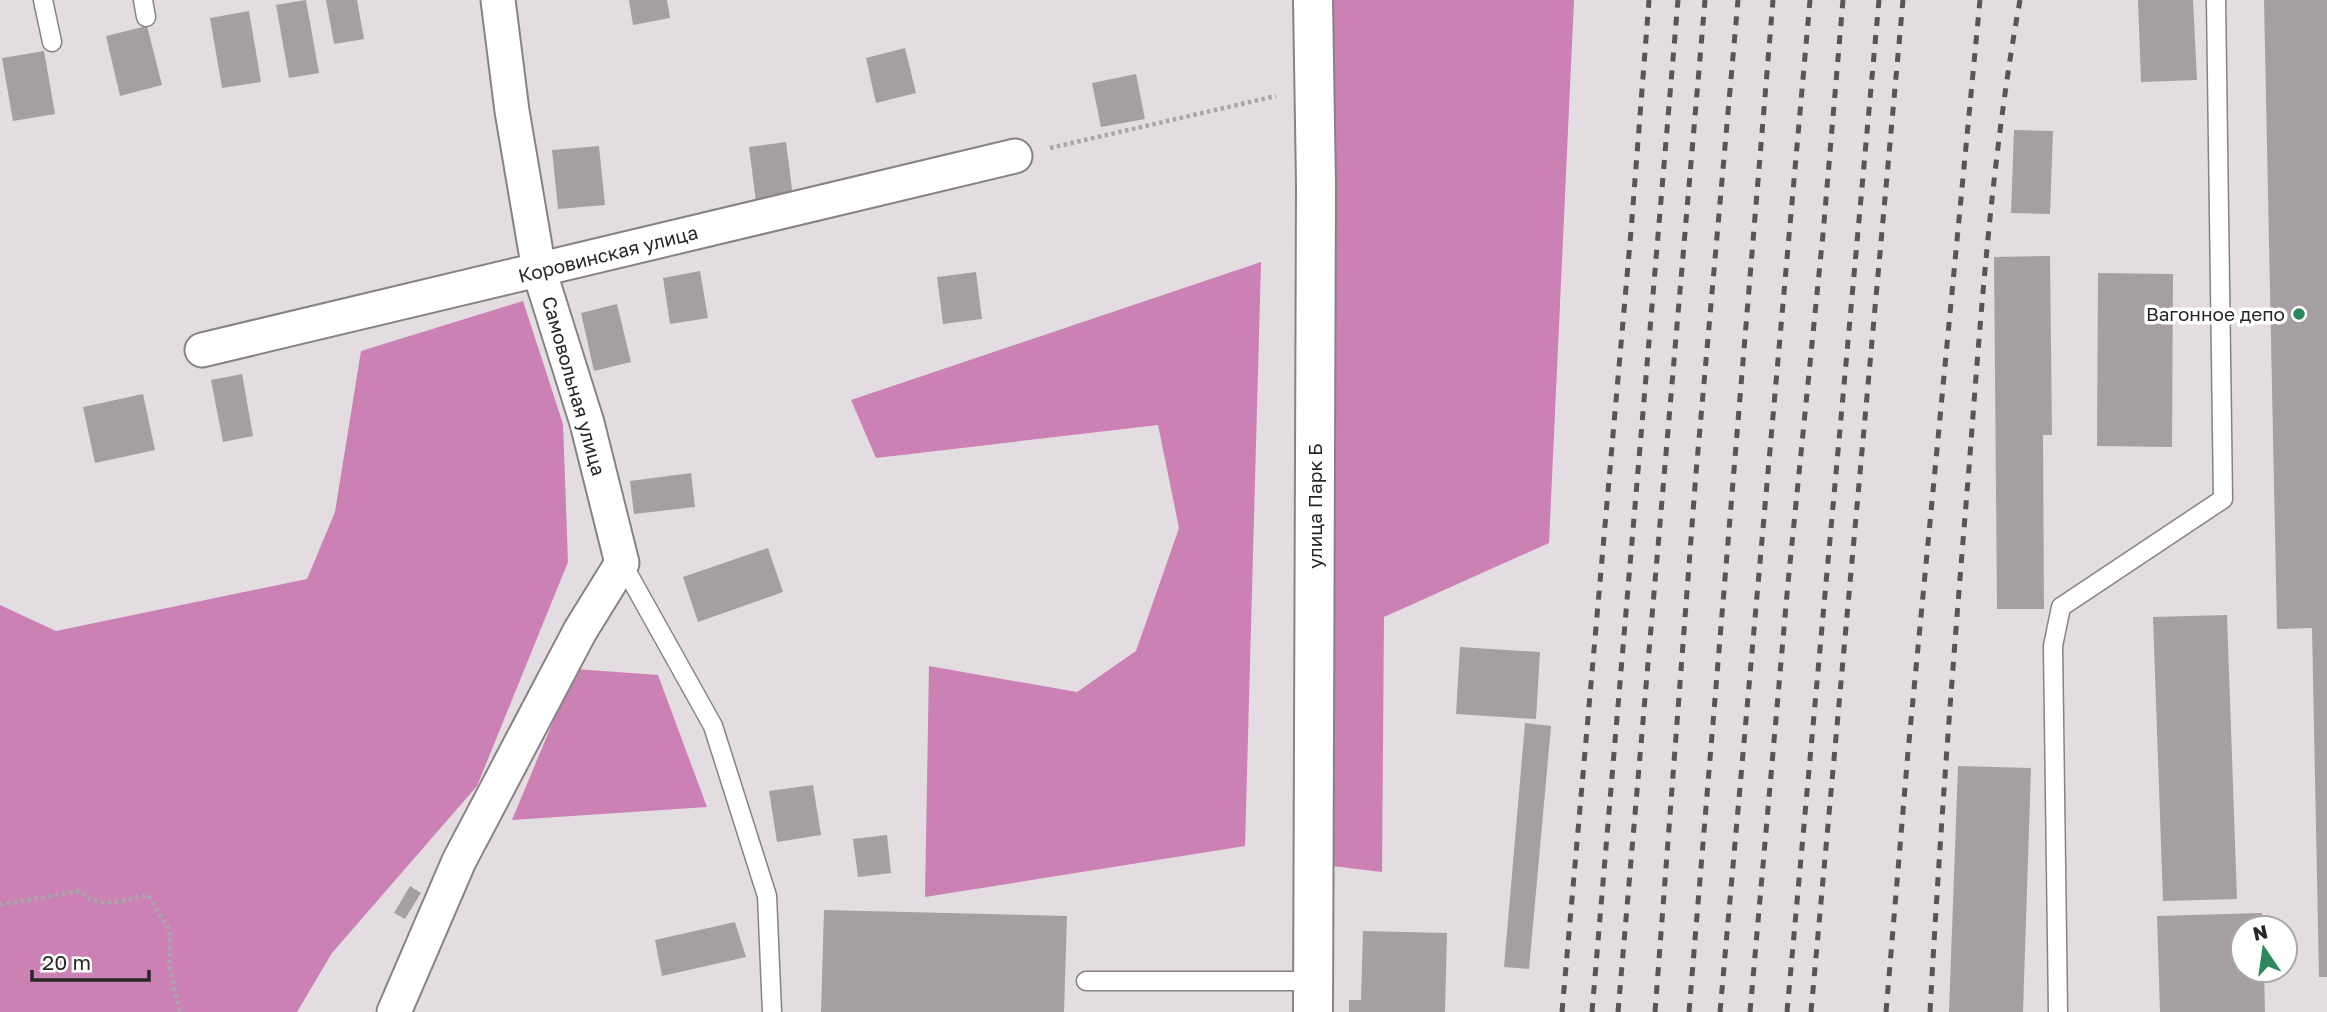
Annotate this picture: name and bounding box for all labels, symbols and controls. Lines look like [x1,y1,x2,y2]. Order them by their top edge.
street label: Коровинская улица [516,220,700,287]
street label: Самовольная улица [538,294,611,478]
place label: Вагонное депо [2146,302,2285,325]
marker: Вагонное депо [2291,306,2307,322]
street label: улица Парк Б [1303,443,1326,569]
north arrow [2229,914,2299,984]
text: N [2250,919,2270,945]
scale bar [32,939,149,983]
text: 20 m [42,949,91,975]

